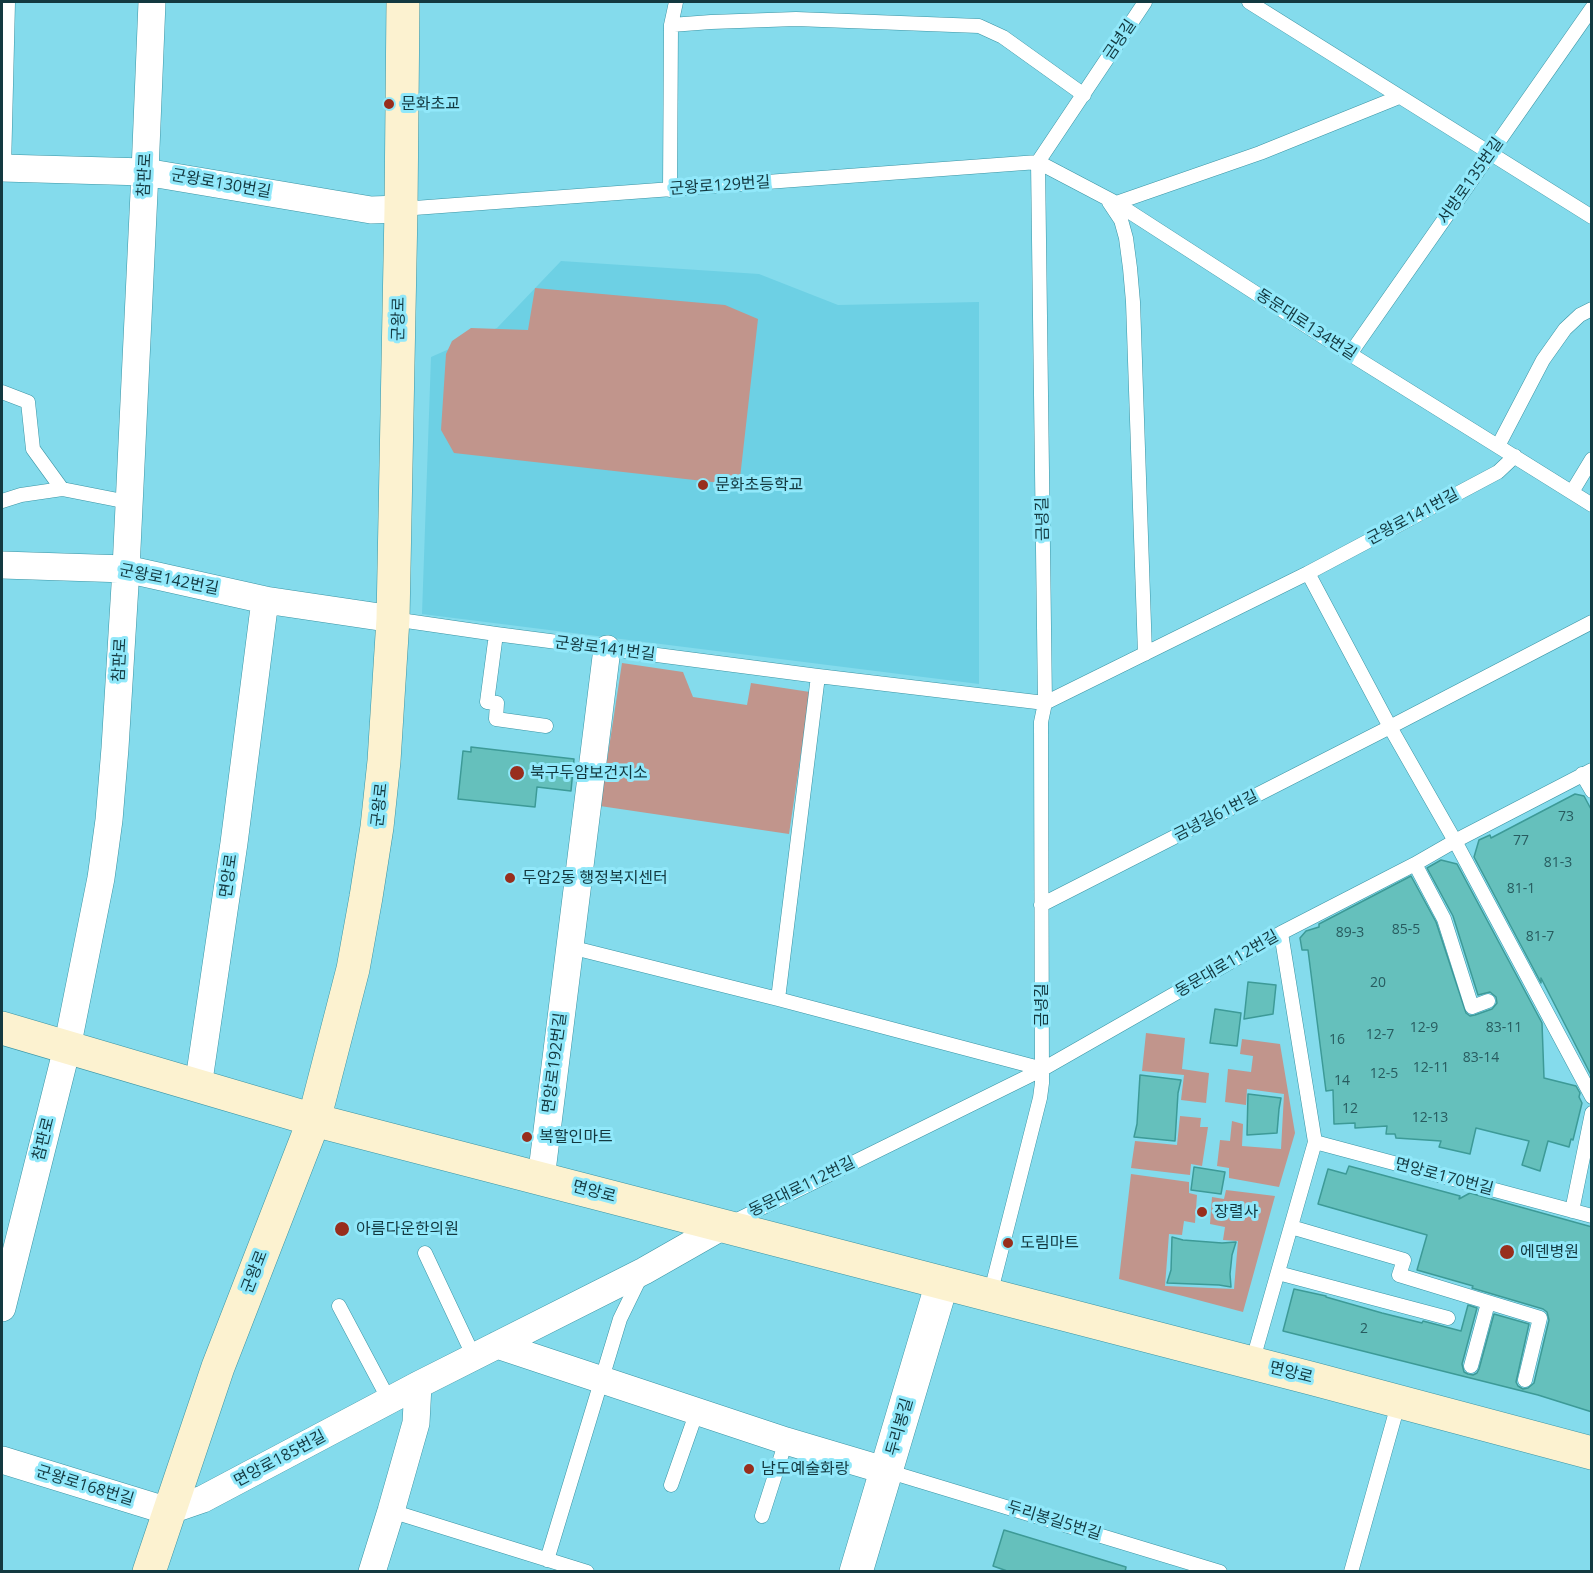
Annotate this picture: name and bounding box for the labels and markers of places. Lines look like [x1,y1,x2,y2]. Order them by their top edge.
place label: 문화초교 [401,94,460,114]
marker: 문화초교 [382,97,396,111]
place label: 문화초등학교 [715,475,803,495]
marker: 문화초등학교 [696,478,710,492]
place label: 북구두암보건지소 [530,763,648,783]
marker: 북구두암보건지소 [508,764,526,782]
place label: 두암2동 행정복지센터 [522,868,668,888]
marker: 두암2동 행정복지센터 [503,871,517,885]
place label: 복할인마트 [539,1127,613,1147]
marker: 복할인마트 [520,1130,534,1144]
place label: 장렬사 [1214,1202,1258,1222]
marker: 장렬사 [1195,1205,1209,1219]
place label: 아름다운한의원 [356,1219,459,1239]
marker: 아름다운한의원 [333,1220,351,1238]
place label: 도림마트 [1020,1233,1079,1253]
marker: 도림마트 [1001,1236,1015,1250]
place label: 에덴병원 [1520,1242,1579,1262]
marker: 에덴병원 [1498,1243,1516,1261]
place label: 남도예술화랑 [761,1459,849,1479]
marker: 남도예술화랑 [742,1462,756,1476]

